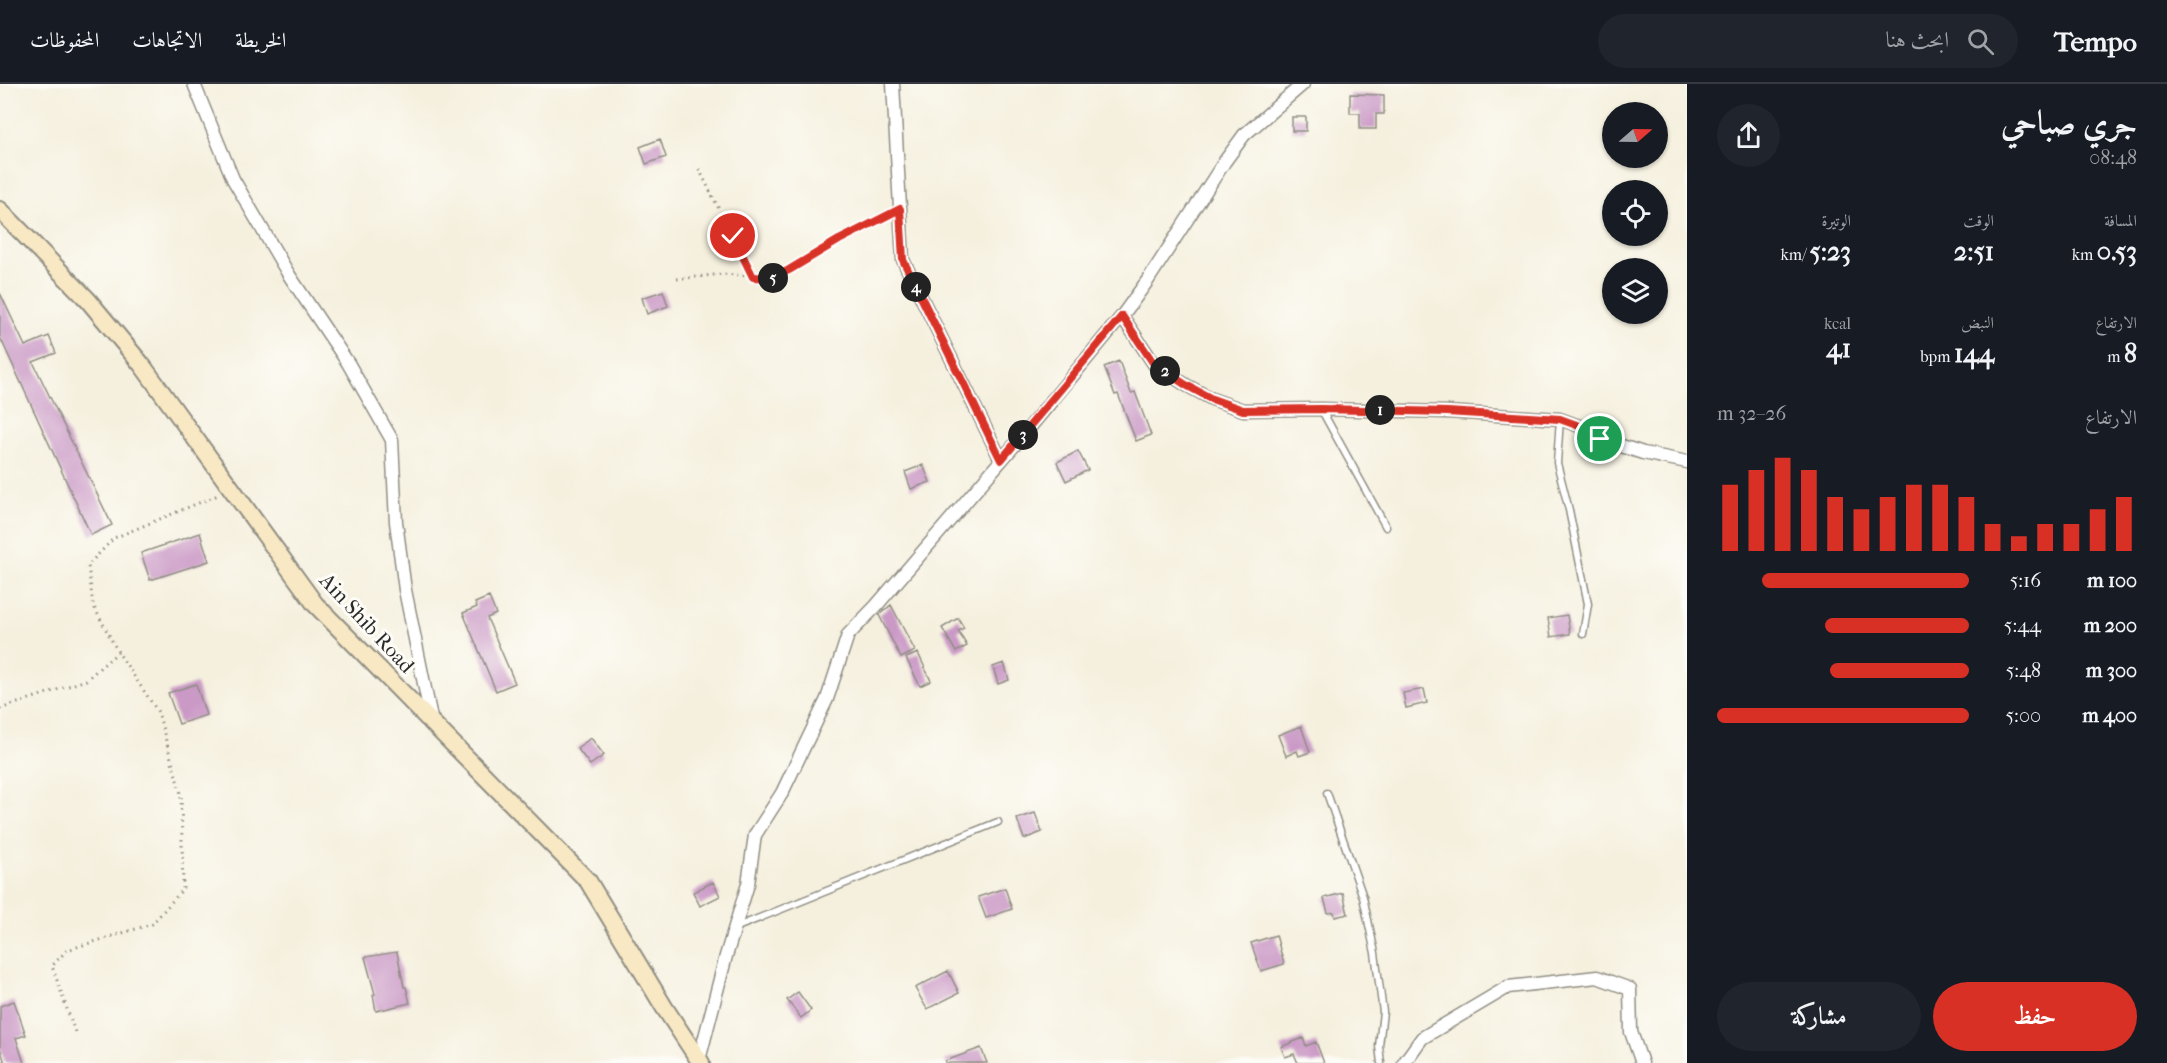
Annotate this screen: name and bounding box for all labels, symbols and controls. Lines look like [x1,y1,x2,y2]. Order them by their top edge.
search box [1598,14,2018,68]
icon: search [1964,25,1997,58]
text: Tempo [2054,25,2137,58]
text: ابحث هنا [1886,27,1949,53]
text: المحفوظات [30,28,99,52]
text: الاتجاهات [132,28,202,52]
text: الخريطة [235,28,286,52]
north arrow [1602,102,1668,168]
map controls [1602,102,1668,324]
button: share [1717,104,1780,167]
text: جري صباحي [2001,104,2137,143]
text: 08:48 [2089,146,2137,169]
button: locate [1602,180,1668,246]
pin [707,210,758,261]
text: الوتيرة [1821,211,1851,230]
text: الوقت [1963,211,1994,230]
text: المسافة [2104,211,2137,230]
icon: check [716,219,749,252]
text: 5:23 [1809,236,1851,267]
text: 2:51 [1954,236,1994,267]
text: 0.53 [2097,236,2137,267]
text: /km [1781,245,1809,264]
text: km [2072,245,2097,264]
button: layers [1602,258,1668,324]
pin: 5 [758,263,788,293]
text: 5 [770,268,776,287]
pin: 4 [901,272,931,302]
text: 4 [911,277,921,296]
text: النبض [1961,313,1994,332]
text: الارتفاع [2095,313,2137,332]
text: kcal [1824,314,1851,333]
text: 41 [1826,333,1851,364]
text: 144 [1954,338,1994,369]
text: 8 [2124,338,2137,369]
text: bpm [1920,347,1954,366]
text: m [2107,347,2124,366]
pin: 2 [1150,356,1180,386]
text: 2 [1161,361,1169,380]
pin: 1 [1365,395,1395,425]
text: 1 [1377,400,1383,419]
text: 26–32 m [1717,402,1786,425]
text: الارتفاع [2085,406,2137,429]
pin [1574,413,1625,464]
pin: 3 [1008,420,1038,450]
icon: arrive [1583,422,1616,455]
text: 3 [1020,425,1026,444]
street label: Ain Shib Road [314,567,420,678]
text: 5:16 [2010,569,2041,592]
text: 100 m [2087,569,2137,592]
text: 5:44 [2004,614,2041,637]
text: 200 m [2084,614,2137,637]
text: 5:48 [2006,659,2041,682]
text: 300 m [2086,659,2137,682]
text: 5:00 [2005,704,2041,727]
text: 400 m [2082,704,2137,727]
button: مشاركة [1717,982,1921,1051]
button: حفظ [1933,982,2137,1051]

